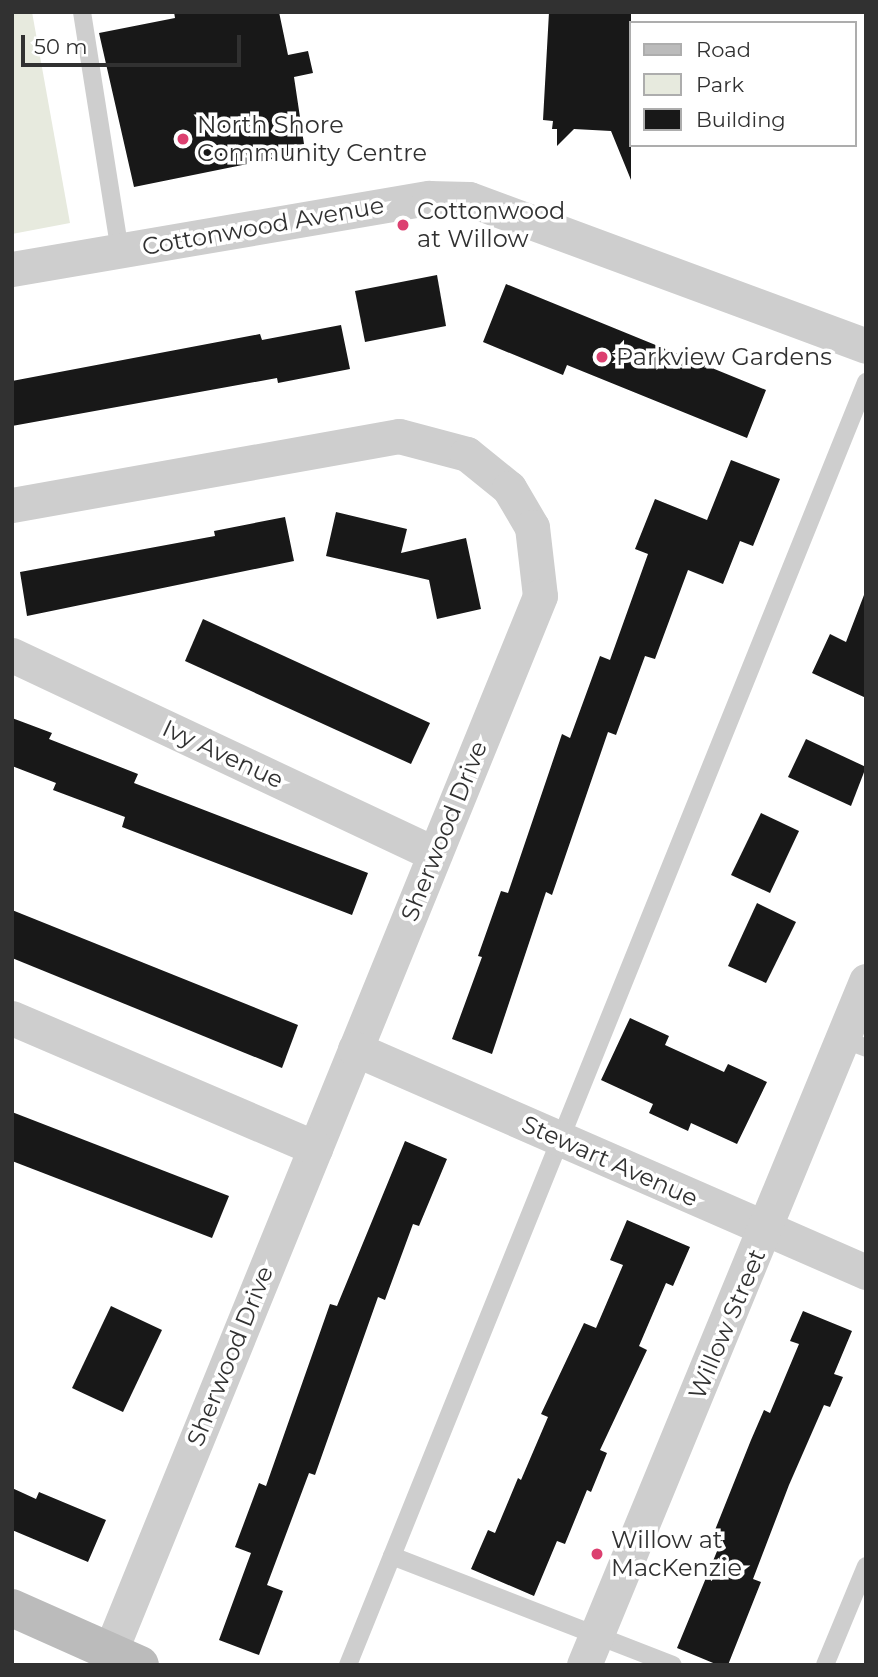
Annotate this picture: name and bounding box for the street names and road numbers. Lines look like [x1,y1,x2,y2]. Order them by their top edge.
street label: Cottonwood Avenue [140,191,386,261]
street label: Ivy Avenue [158,713,288,795]
street label: Sherwood Drive [395,737,493,925]
street label: Stewart Avenue [518,1109,702,1213]
street label: Willow Street [682,1245,772,1403]
street label: Sherwood Drive [181,1262,279,1450]

